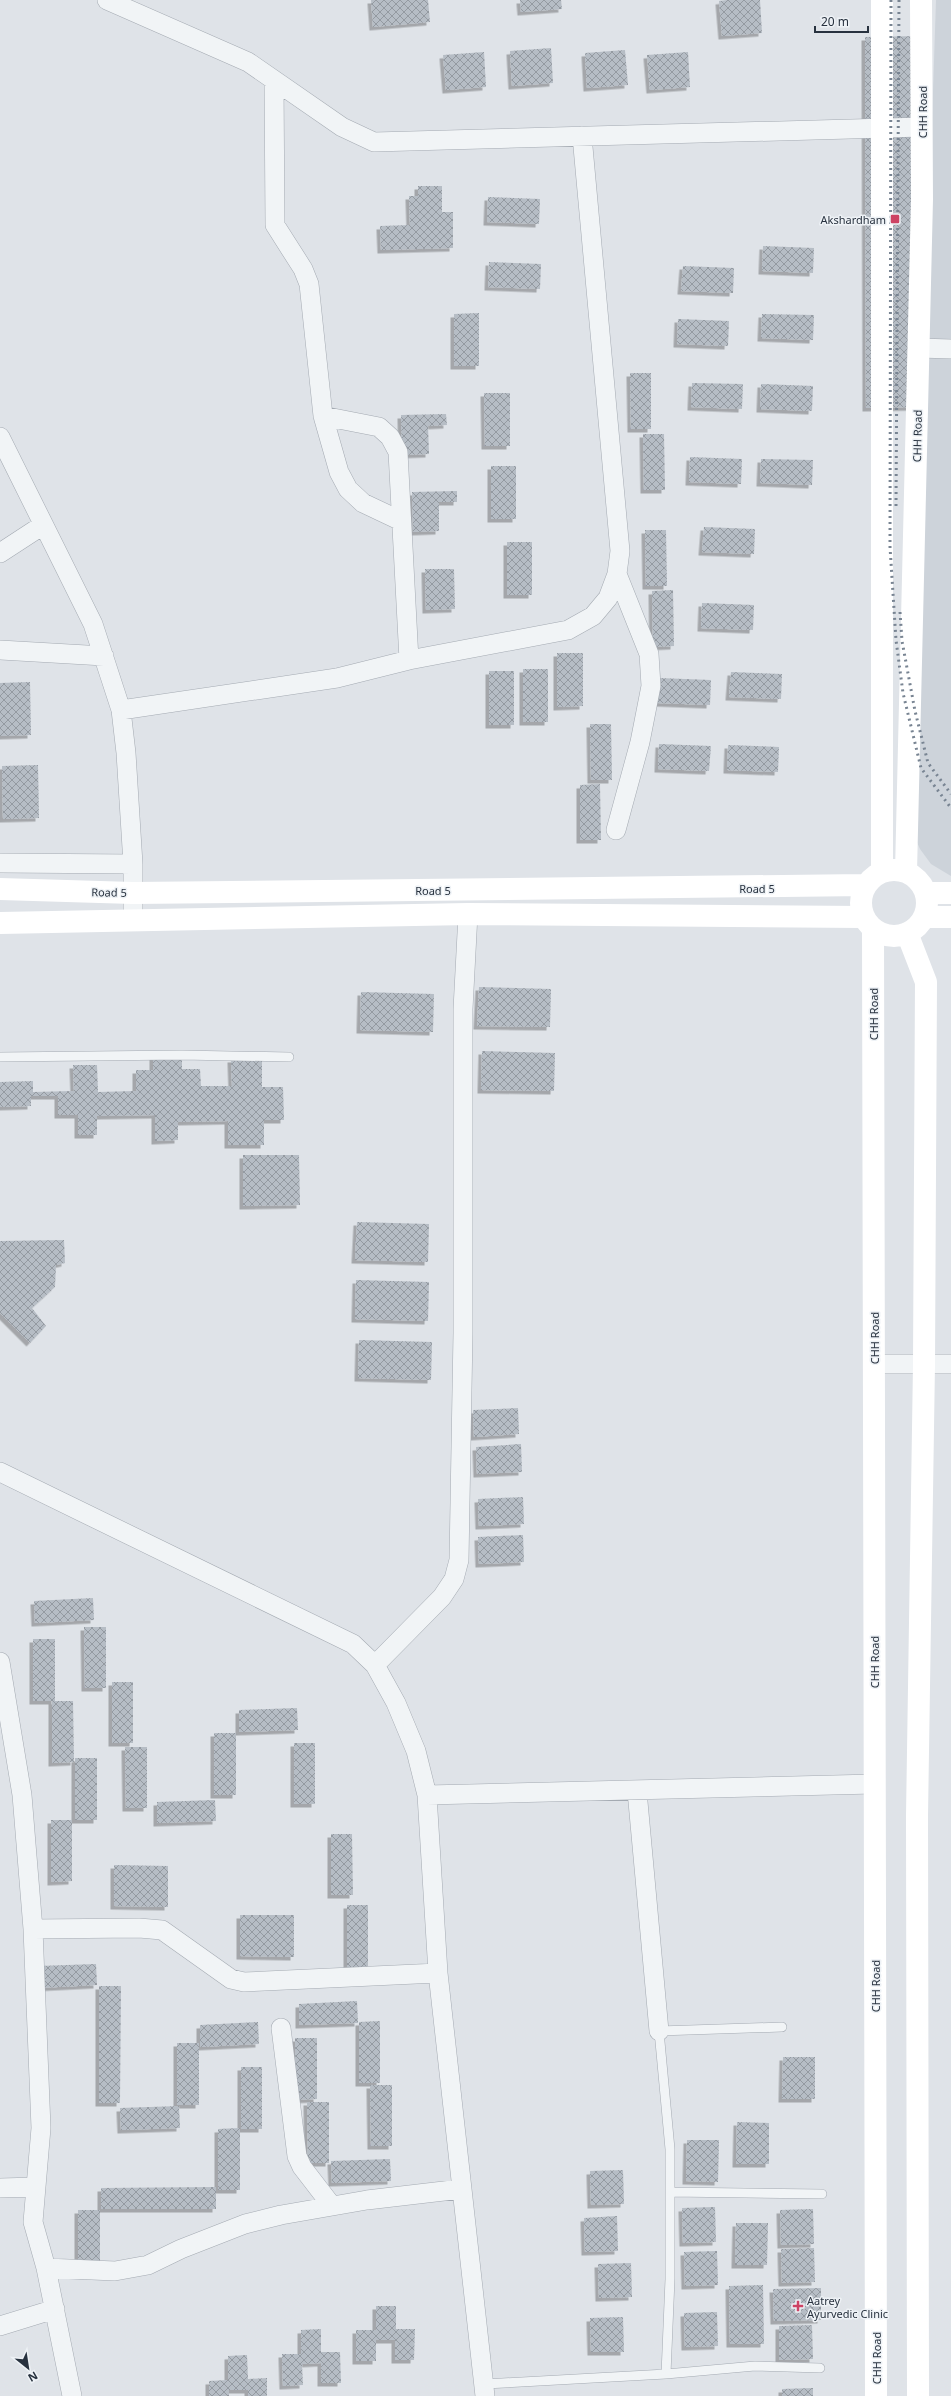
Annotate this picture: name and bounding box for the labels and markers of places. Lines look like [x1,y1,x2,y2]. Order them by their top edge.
place label: Akshardham [821,212,886,227]
marker: Akshardham [889,213,901,225]
place label: Aatrey Ayurvedic Clinic [807,2293,888,2321]
marker: Aatrey Ayurvedic Clinic [792,2300,804,2312]

